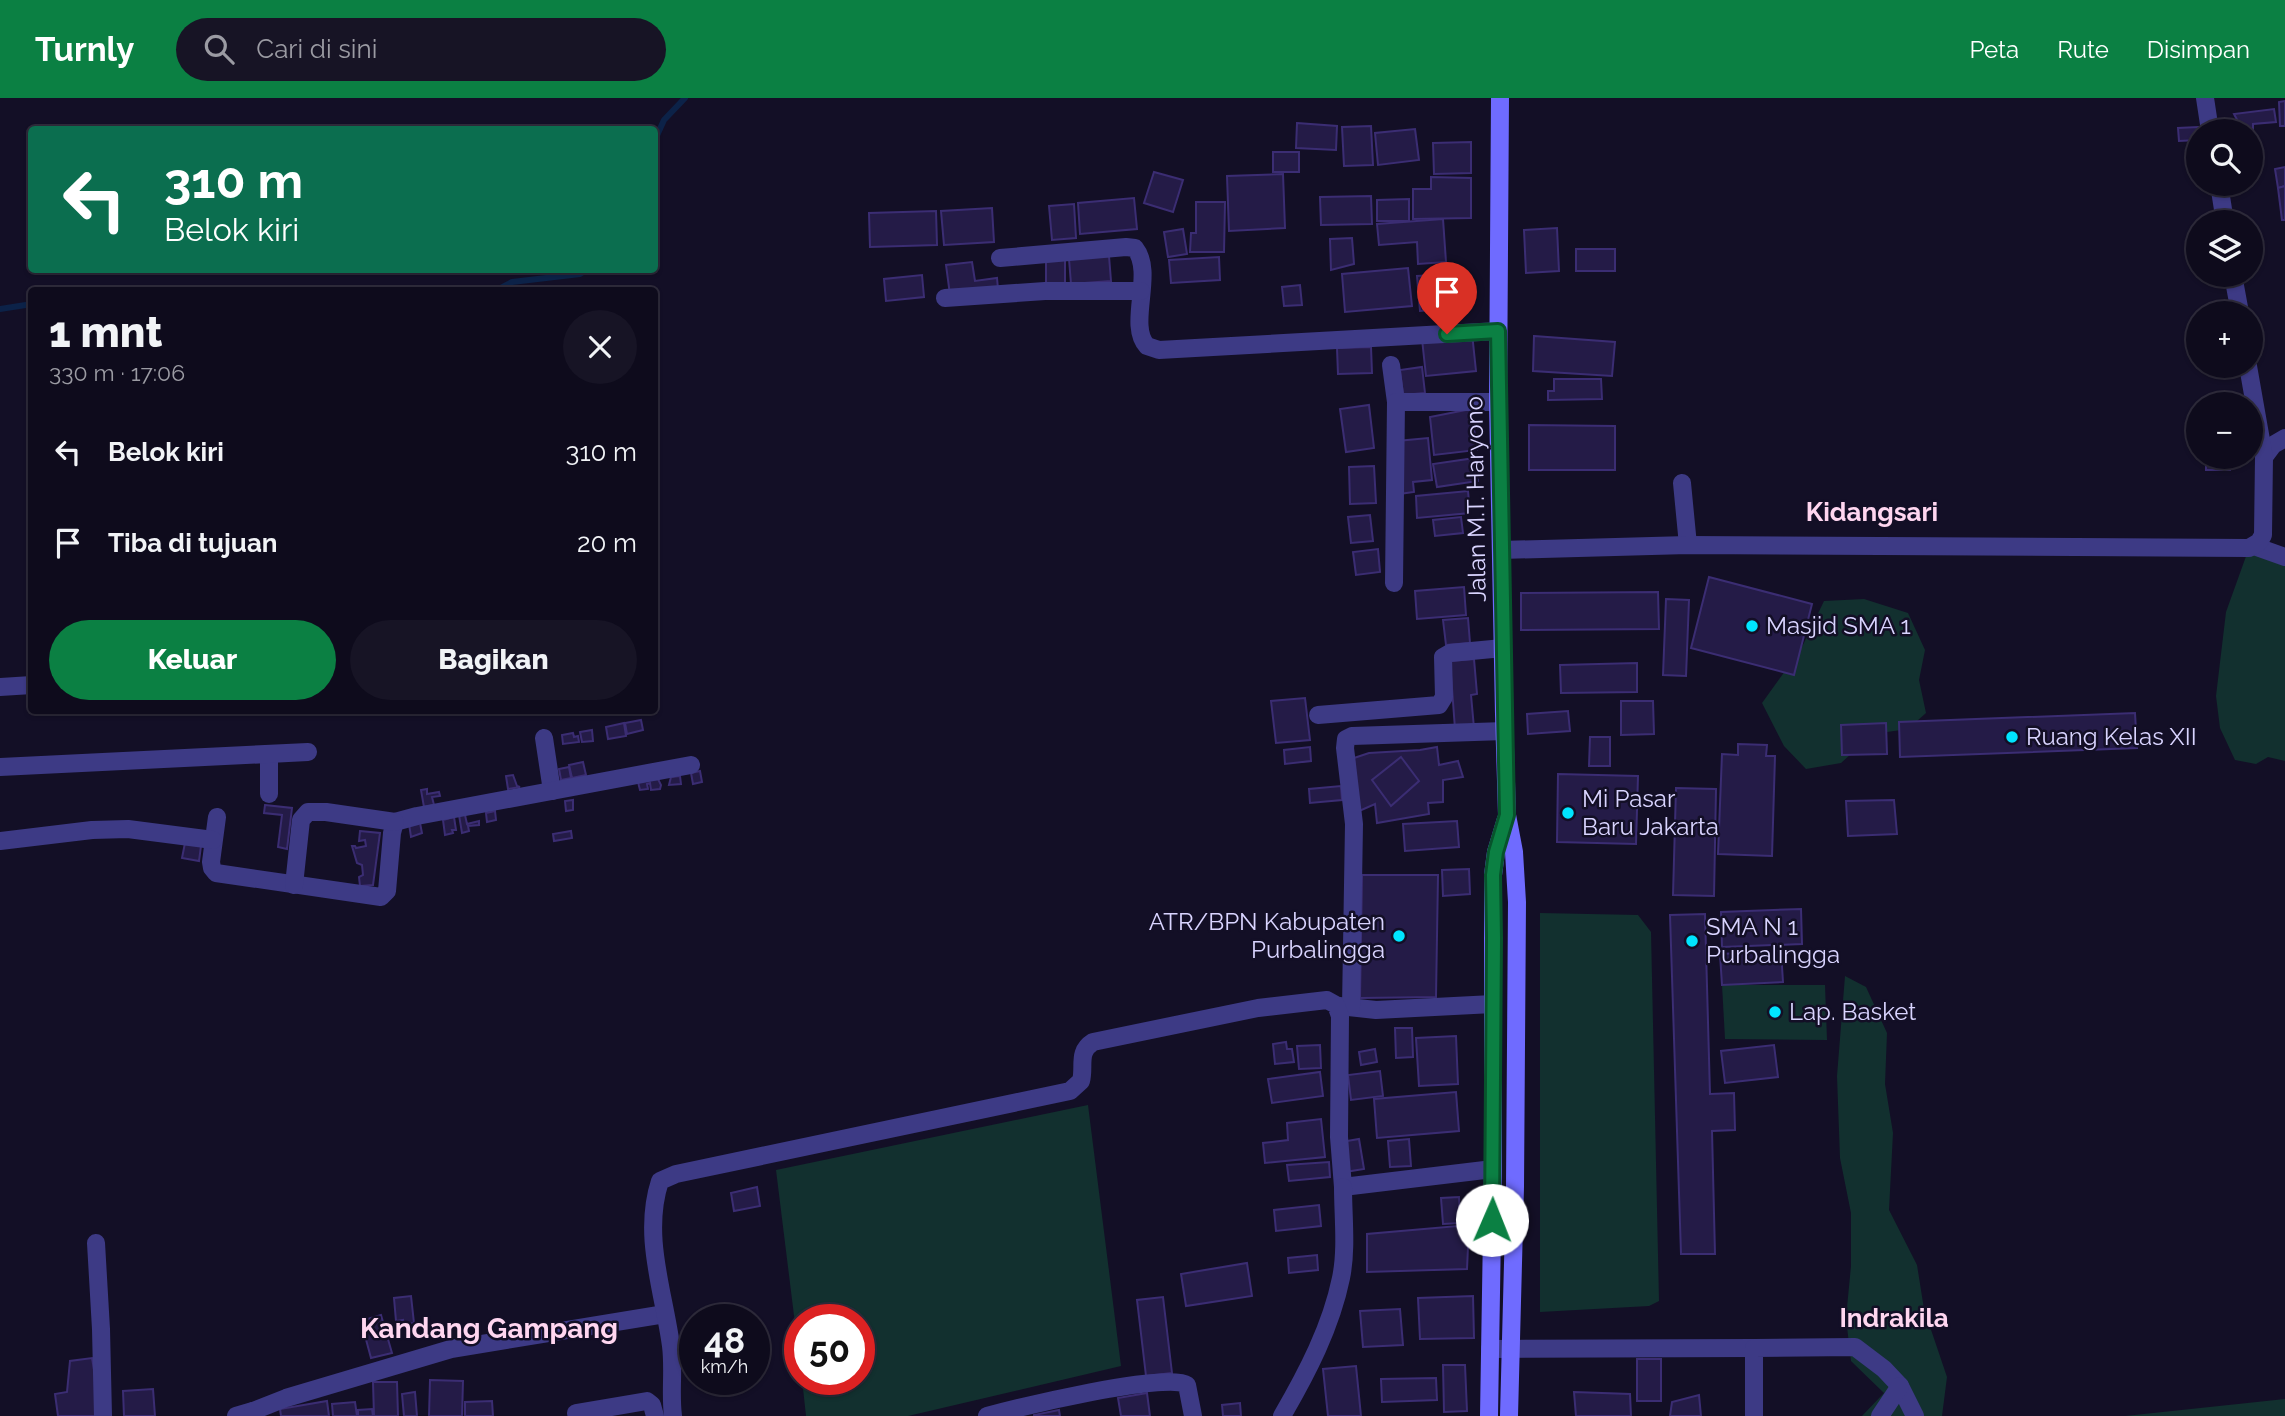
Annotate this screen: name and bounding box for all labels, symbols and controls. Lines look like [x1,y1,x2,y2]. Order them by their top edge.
search box [176,18,666,81]
text: Turnly [35,30,134,69]
icon: search [200,30,238,68]
text: Cari di sini [256,34,377,64]
text: Peta [1969,35,2019,64]
text: Rute [2057,35,2109,64]
text: Disimpan [2147,35,2250,64]
map controls [2186,119,2263,469]
button: search [2186,119,2263,196]
text: 310 m [164,152,303,209]
icon: left [49,154,140,245]
button: layers [2186,210,2263,287]
text: Belok kiri [164,211,299,248]
pin [1417,262,1477,334]
icon: arrive [1428,273,1466,311]
button: + [2186,301,2263,378]
text: 1 mnt [49,308,162,357]
button: close [563,310,637,384]
text: 330 m · 17:06 [49,359,185,386]
button: − [2186,392,2263,469]
street label: Jalan M.T. Haryono [1459,396,1492,602]
icon: left [49,433,87,471]
text: Belok kiri [108,437,224,467]
text: 310 m [566,437,637,467]
district label: Kidangsari [1806,497,1938,527]
icon: arrive [49,524,87,562]
text: Tiba di tujuan [108,528,278,558]
text: 20 m [577,528,637,558]
place label: Masjid SMA 1 [1766,611,1911,640]
marker: Masjid SMA 1 [1744,618,1760,634]
button: Keluar [49,620,336,700]
button: Bagikan [350,620,637,700]
place label: Ruang Kelas XII [2026,722,2197,751]
marker: Ruang Kelas XII [2004,729,2020,745]
place label: Mi Pasar Baru Jakarta [1582,784,1719,841]
marker: Mi Pasar Baru Jakarta [1560,805,1576,821]
place label: ATR/BPN Kabupaten Purbalingga [1149,907,1385,964]
place label: SMA N 1 Purbalingga [1706,912,1840,969]
marker: ATR/BPN Kabupaten Purbalingga [1391,928,1407,944]
marker: SMA N 1 Purbalingga [1684,933,1700,949]
place label: Lap. Basket [1789,997,1916,1026]
marker: Lap. Basket [1767,1004,1783,1020]
position arrow [1455,1183,1529,1257]
district label: Indrakila [1839,1303,1949,1333]
speed limit sign: 50 [784,1304,875,1395]
district label: Kandang Gampang [360,1312,618,1345]
text: 48 [704,1320,745,1361]
text: km/h [701,1356,748,1377]

